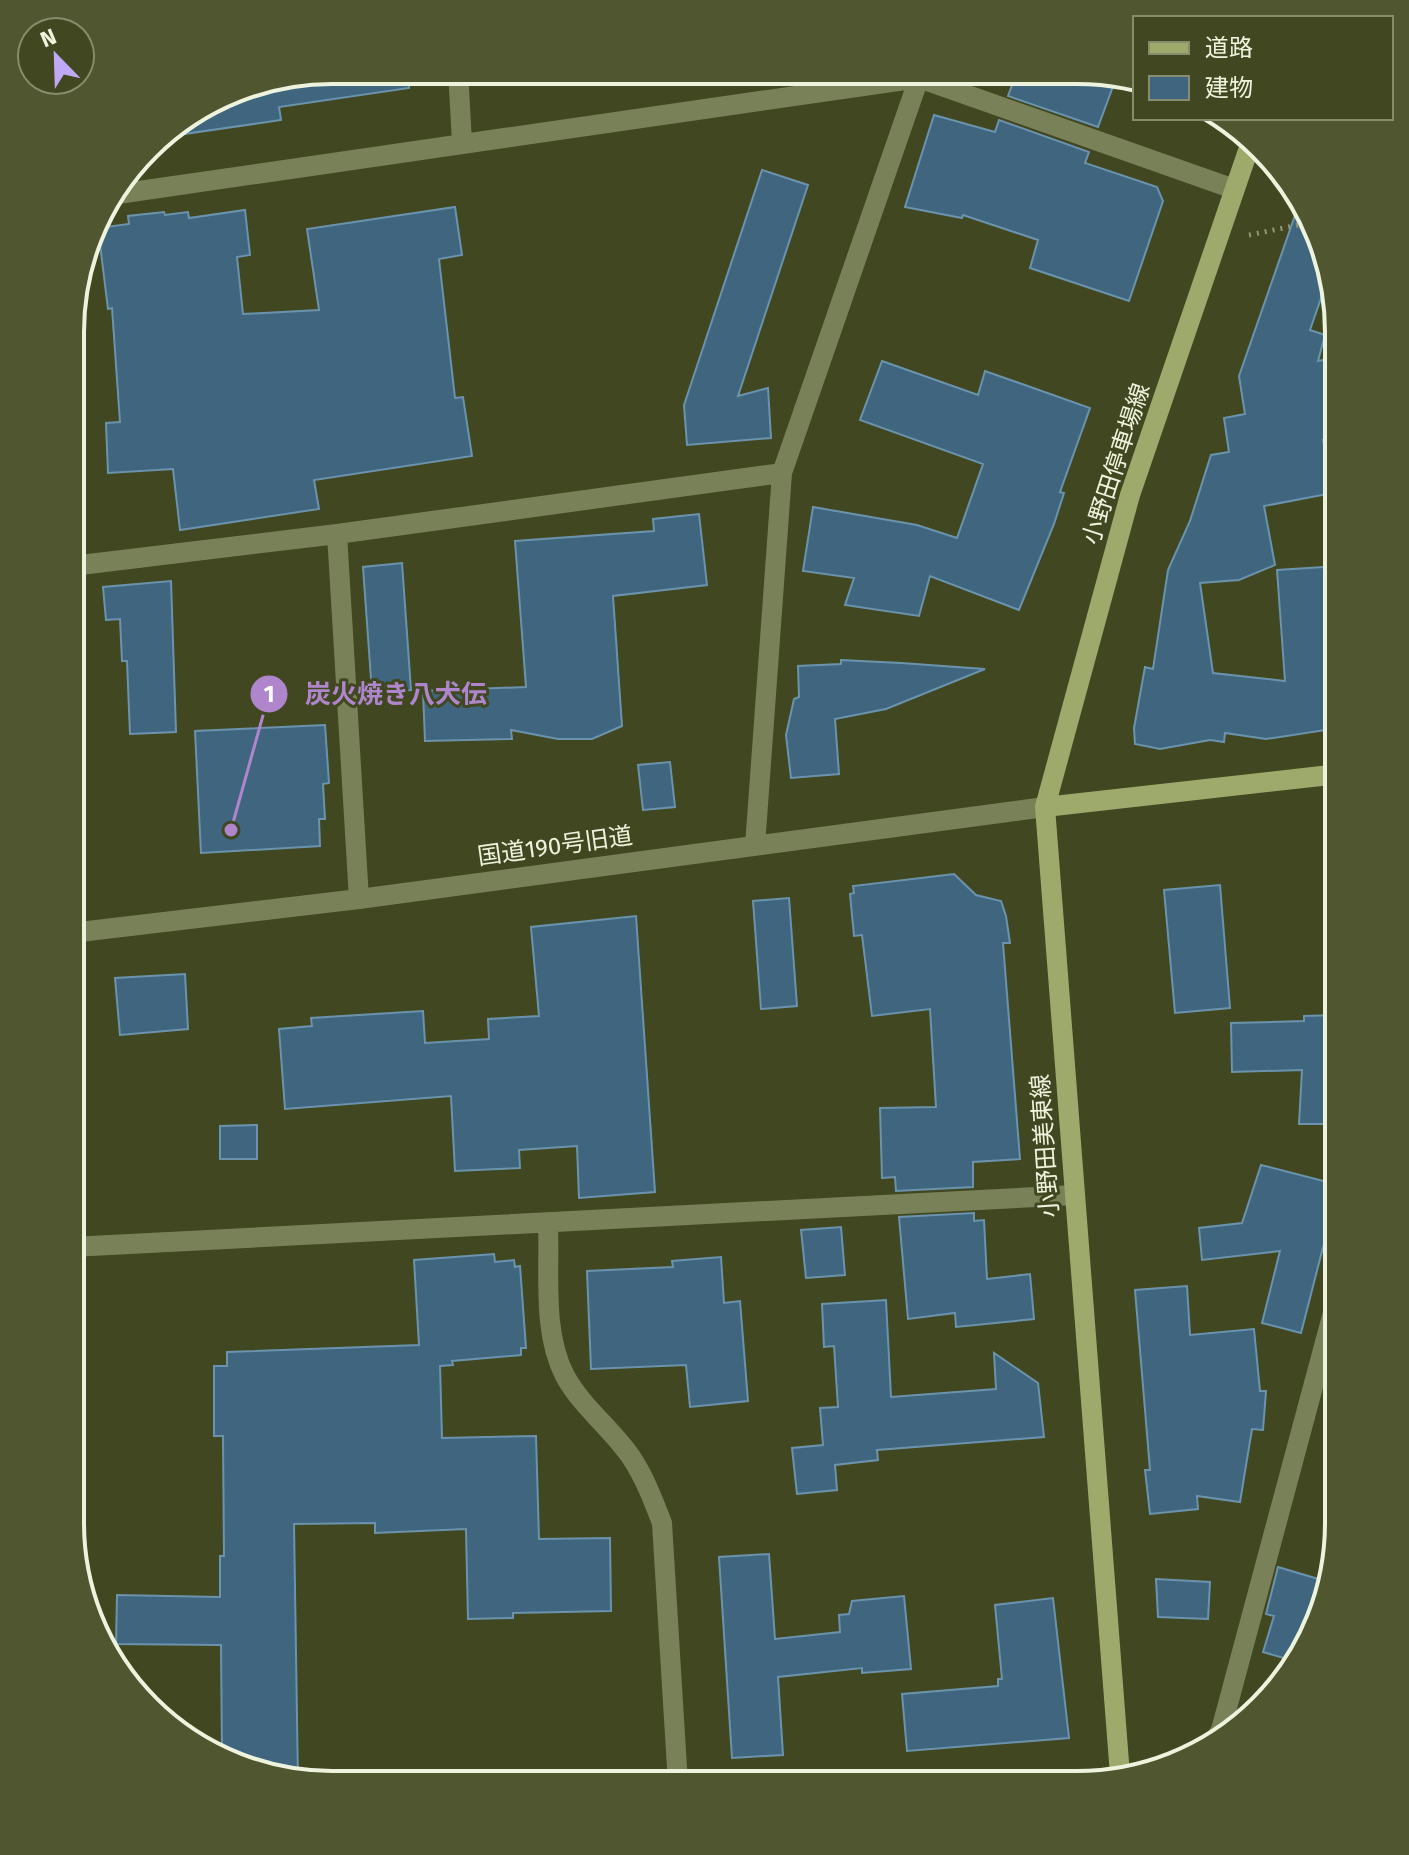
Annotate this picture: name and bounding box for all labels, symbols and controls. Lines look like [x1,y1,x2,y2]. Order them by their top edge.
north arrow [16,16,96,96]
legend [1133,16,1393,120]
text: N [36,23,60,53]
text: 道路 [1205,34,1253,62]
text: 建物 [1205,74,1253,102]
street label: 小野田停車場線 [1077,380,1155,548]
callout: 炭火焼き八犬伝 [249,669,503,719]
text: 炭火焼き八犬伝 [305,679,487,710]
text: 1 [263,680,275,708]
street label: 国道190号旧道 [476,821,634,871]
street label: 小野田美東線 [1026,1073,1064,1219]

